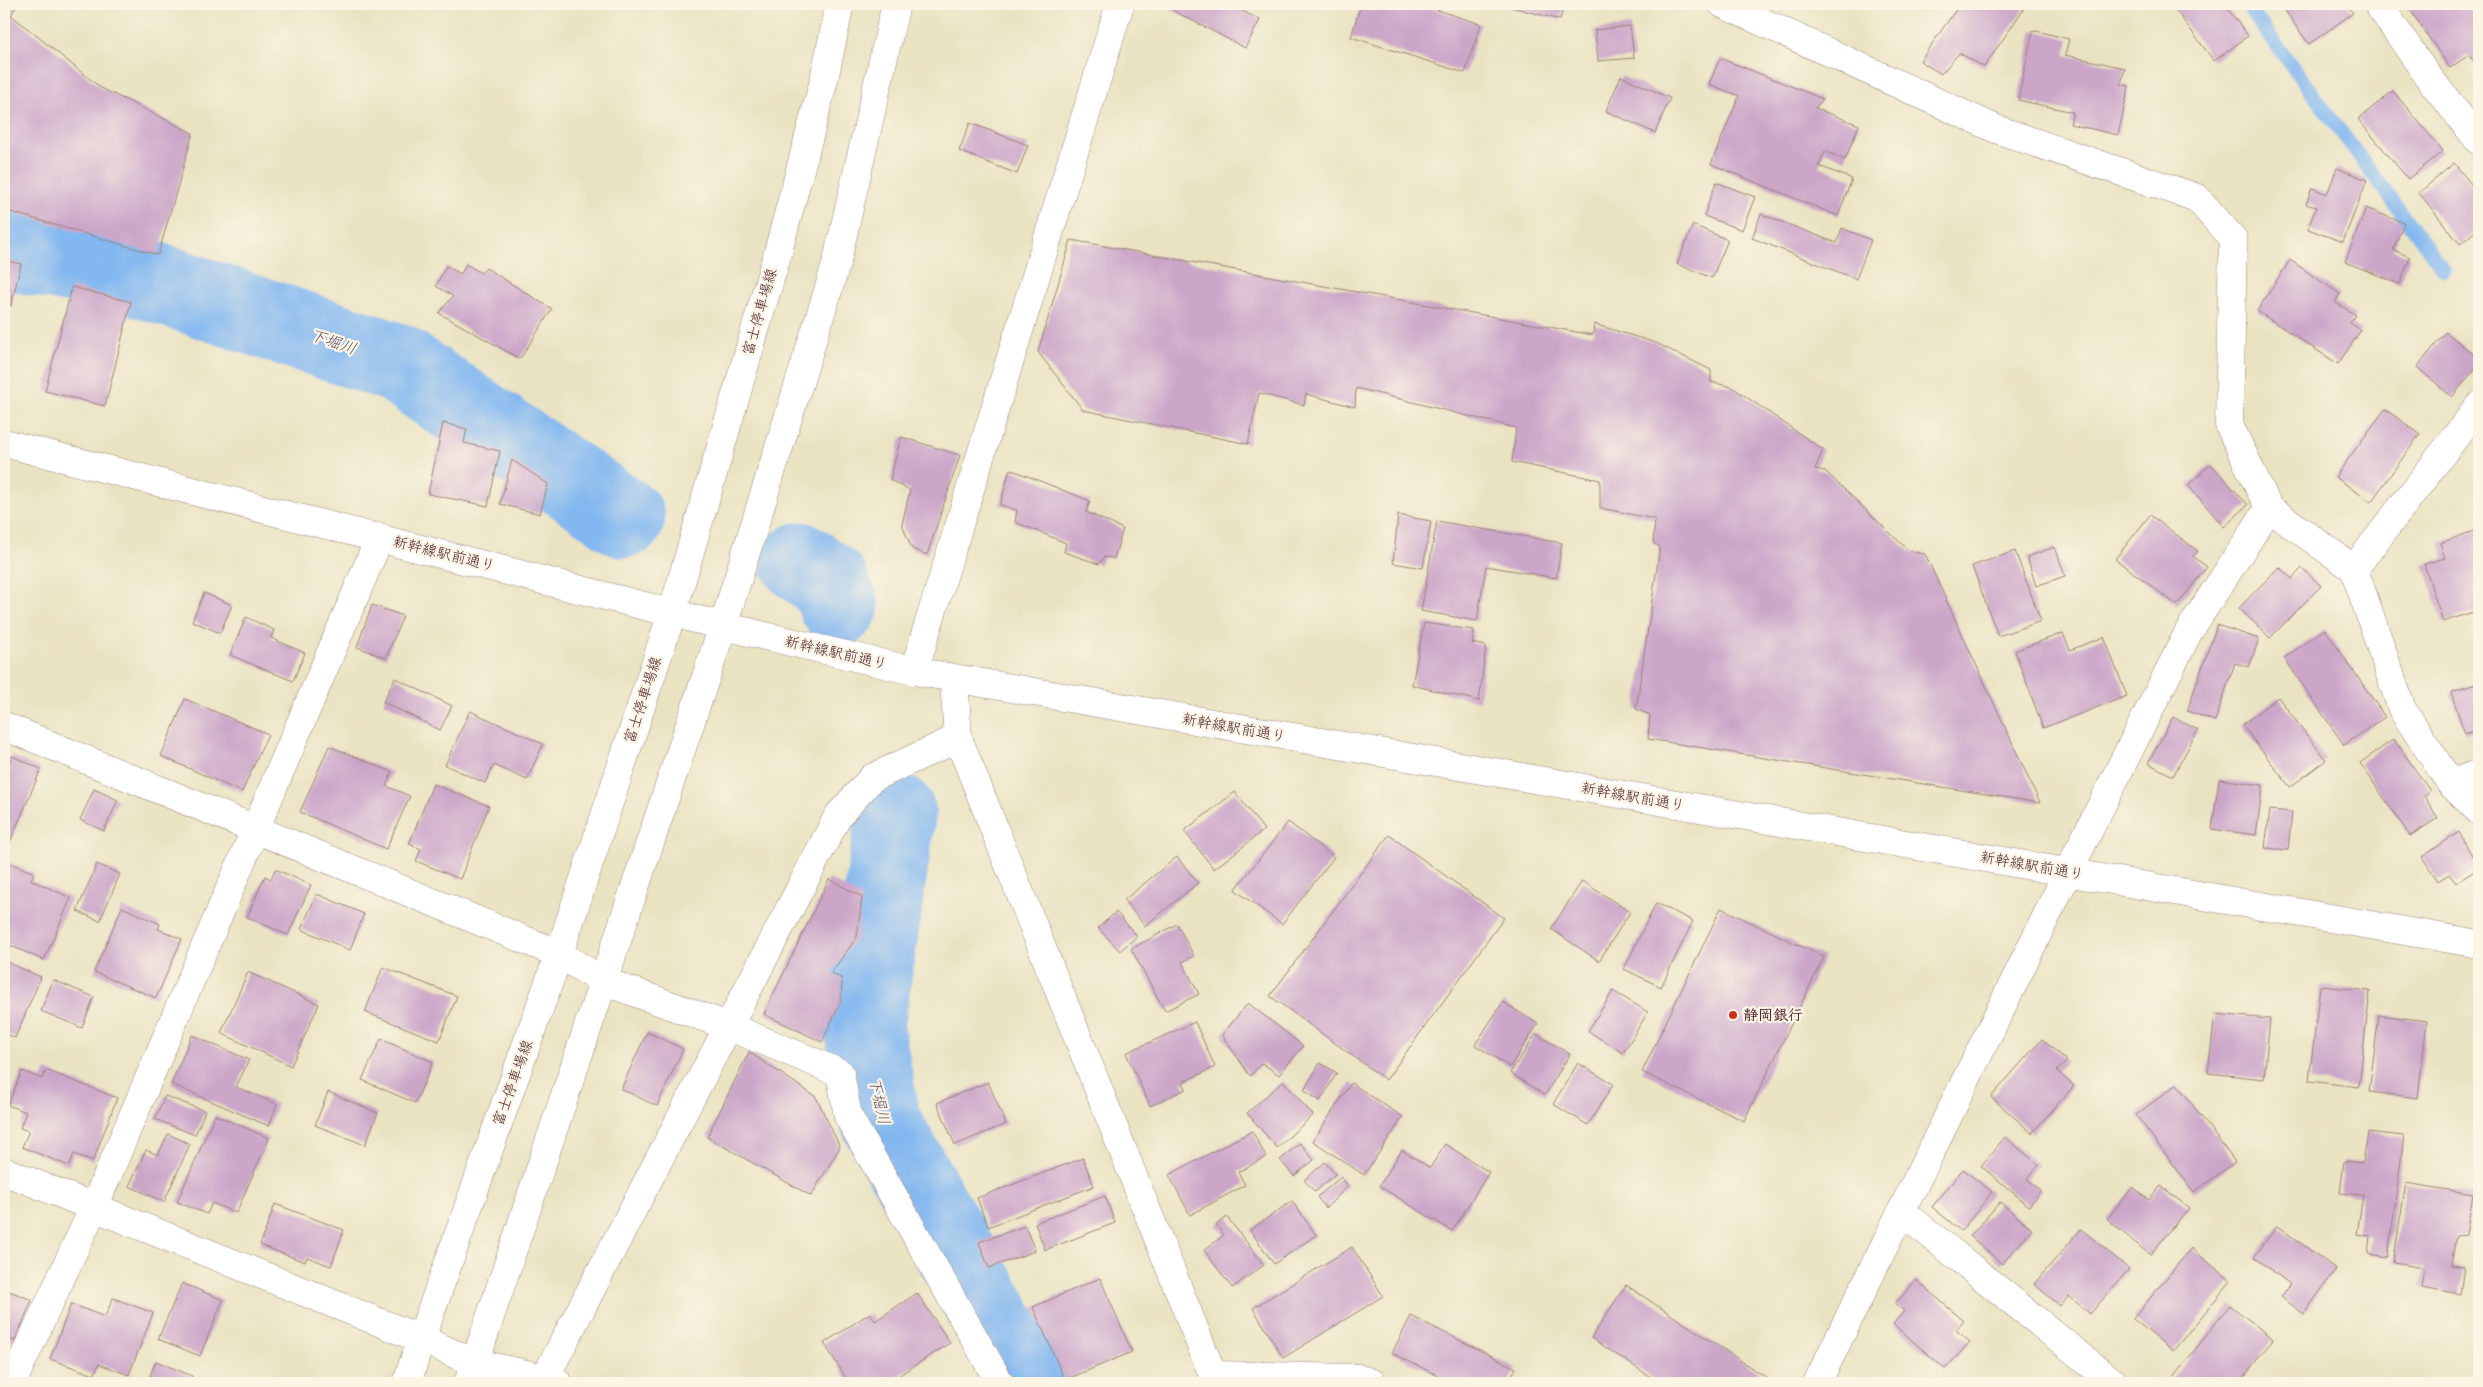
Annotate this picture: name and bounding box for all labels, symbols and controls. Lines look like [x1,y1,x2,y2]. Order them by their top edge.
street label: 富士停車場線 [738,266,782,358]
water label: 下堀川 [307,324,359,360]
street label: 新幹線駅前通り [391,531,497,577]
street label: 新幹線駅前通り [782,631,890,675]
street label: 富士停車場線 [619,654,667,746]
street label: 新幹線駅前通り [1180,709,1288,747]
street label: 新幹線駅前通り [1579,778,1687,816]
street label: 新幹線駅前通り [1978,847,2086,885]
place label: 静岡銀行 [1743,1005,1803,1026]
marker: 静岡銀行 [1727,1009,1739,1021]
street label: 富士停車場線 [488,1037,538,1129]
water label: 下堀川 [863,1075,895,1127]

